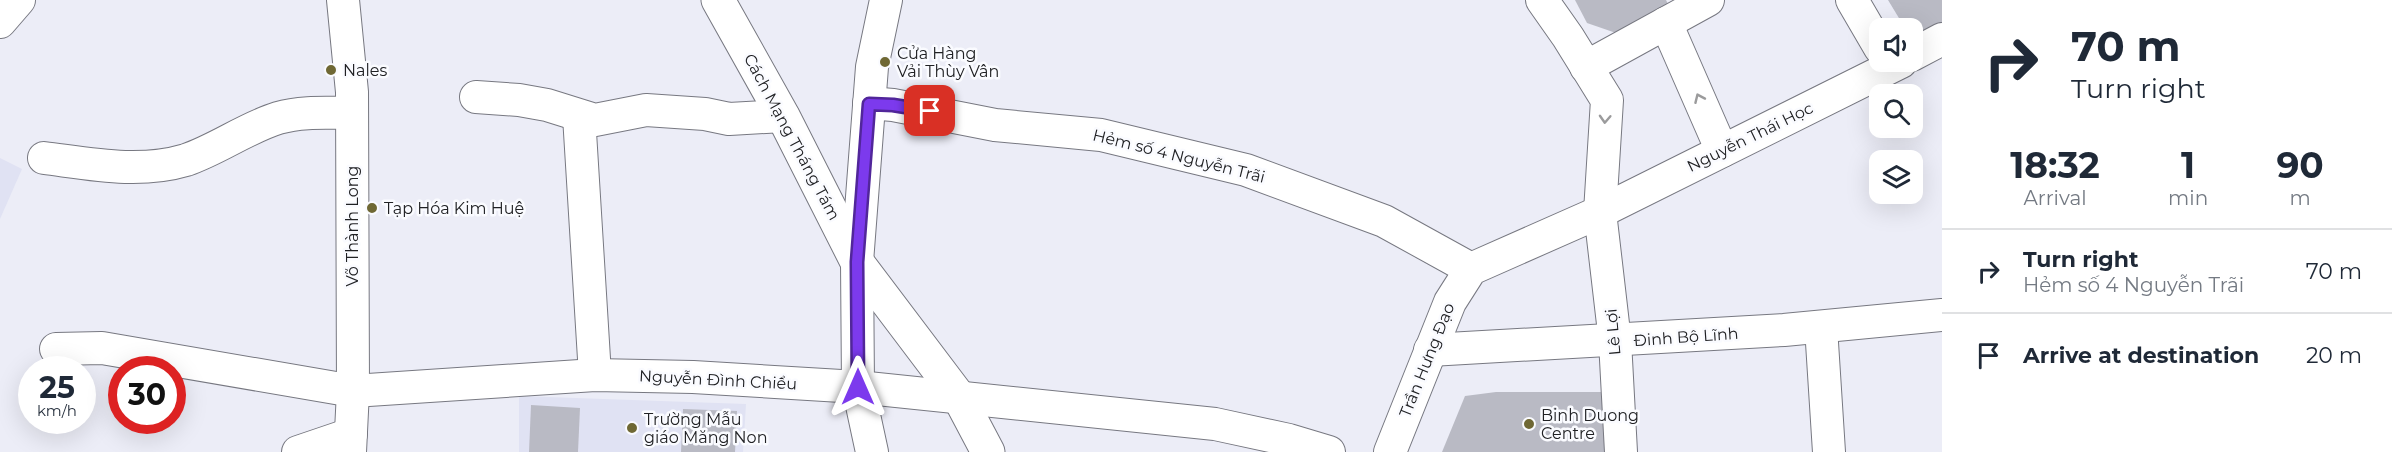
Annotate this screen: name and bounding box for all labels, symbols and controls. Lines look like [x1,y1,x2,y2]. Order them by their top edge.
map controls [1869,18,1923,204]
button: sound [1869,18,1923,72]
text: 70 m [2071,20,2181,72]
icon: right [1972,24,2050,102]
place label: Cửa Hàng Vải Thùy Vân [897,44,999,81]
street label: Cách Mạng Tháng Tám [740,51,844,223]
marker: Cửa Hàng Vải Thùy Vân [878,55,892,69]
place label: Nales [343,61,387,80]
marker: Nales [324,63,338,77]
text: Turn right [2071,72,2206,105]
button: search [1869,84,1923,138]
pin [904,85,955,136]
one-way arrow [1694,93,1706,104]
icon: arrive [913,94,946,127]
street label: Nguyễn Thái Học [1684,98,1816,176]
one-way arrow [1599,115,1612,124]
street label: Hẻm số 4 Nguyễn Trãi [1091,125,1267,187]
text: 18:32 [2010,143,2100,187]
text: 1 [2181,143,2195,187]
text: 90 [2276,143,2324,187]
button: layers [1869,150,1923,204]
street label: Võ Thành Long [343,166,362,286]
text: Arrival [2023,186,2087,210]
text: min [2168,186,2208,210]
text: m [2289,186,2311,210]
place label: Tạp Hóa Kim Huệ [384,199,524,218]
marker: Tạp Hóa Kim Huệ [365,201,379,215]
text: Turn right [2023,246,2138,273]
icon: right [1972,255,2005,288]
text: 70 m [2306,258,2362,285]
text: Hẻm số 4 Nguyễn Trãi [2023,273,2244,297]
street label: Trần Hưng Đạo [1395,300,1459,420]
street label: Lê Lợi [1601,308,1625,356]
street label: Đinh Bộ Lĩnh [1633,324,1739,350]
icon: arrive [1972,339,2005,372]
text: Arrive at destination [2023,342,2259,369]
text: 20 m [2306,342,2362,369]
position arrow [826,355,890,419]
speed limit sign: 30 [108,356,186,434]
street label: Nguyễn Đình Chiểu [639,366,797,394]
text: 25 [39,369,75,406]
text: km/h [37,401,77,420]
place label: Binh Duong Centre [1541,406,1639,443]
place label: Trường Mẫu giáo Măng Non [644,410,767,447]
marker: Binh Duong Centre [1522,417,1536,431]
marker: Trường Mẫu giáo Măng Non [625,421,639,435]

